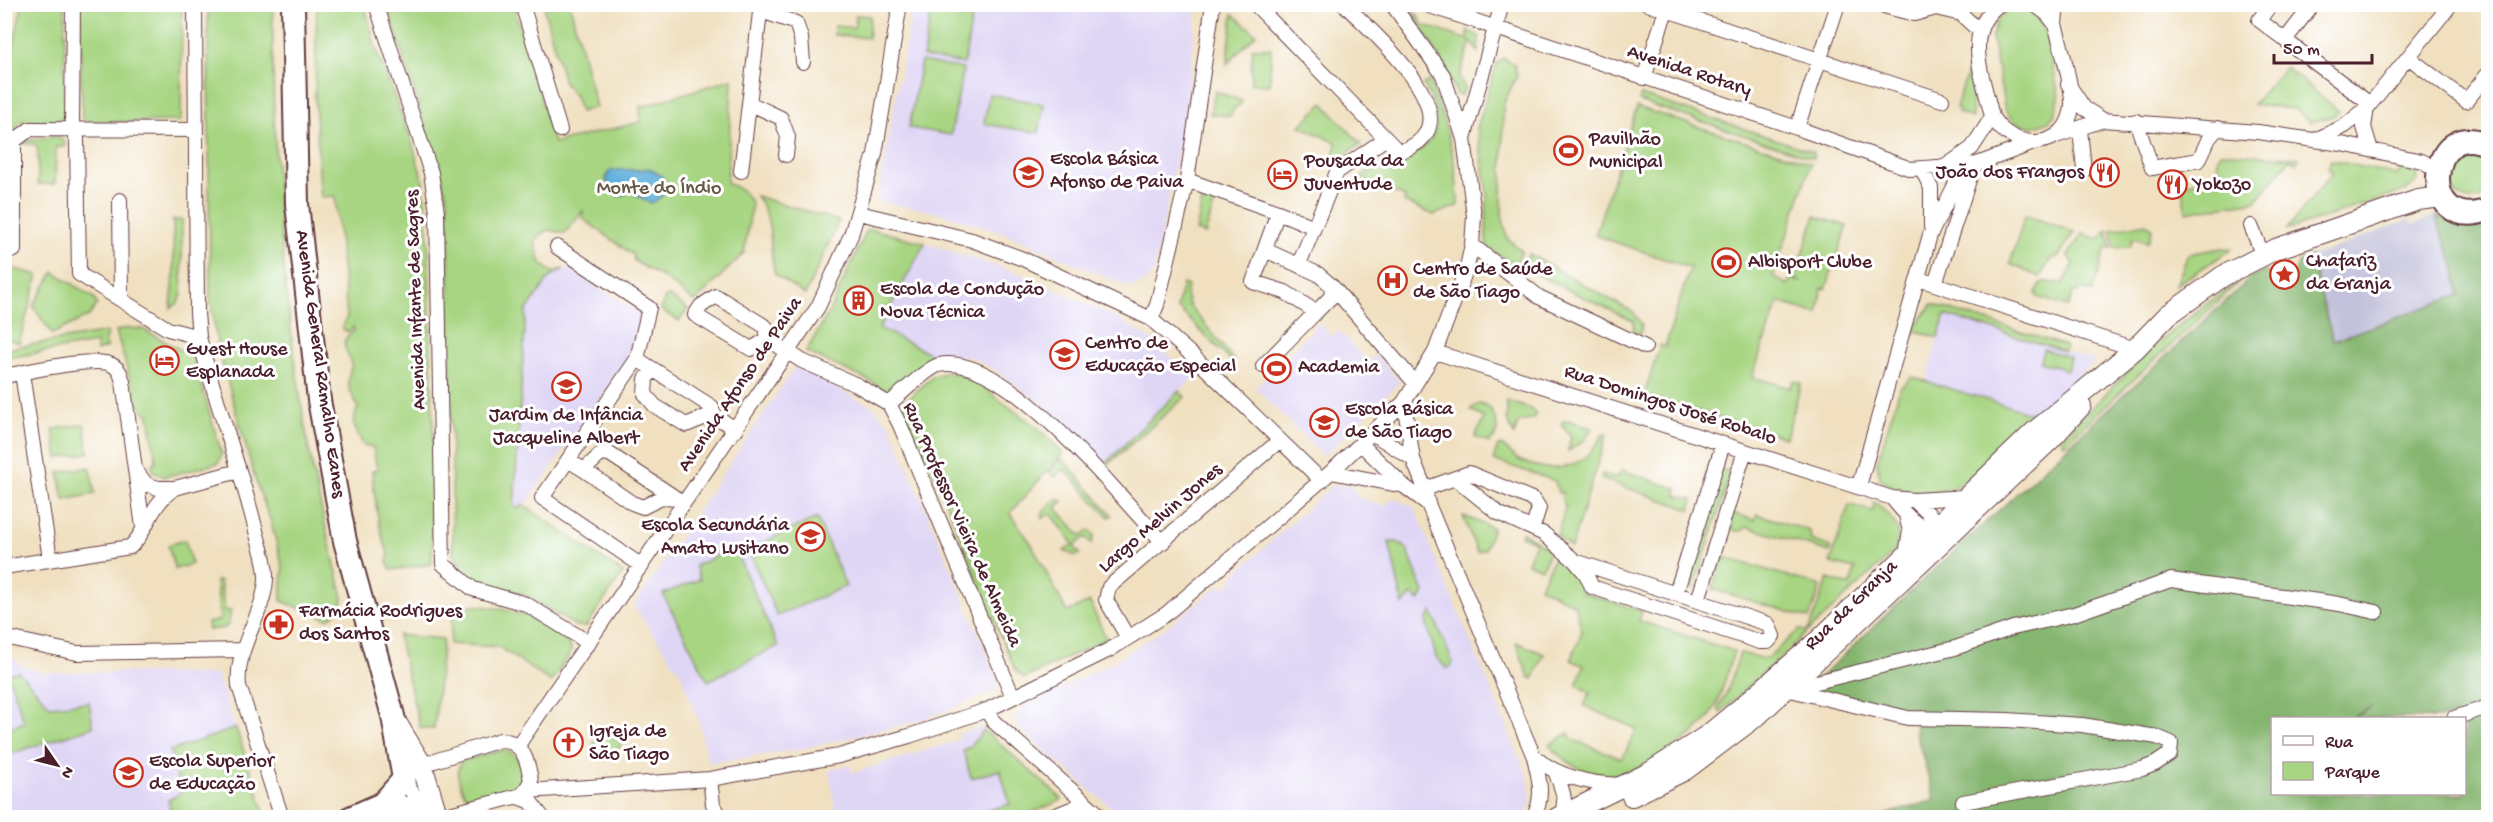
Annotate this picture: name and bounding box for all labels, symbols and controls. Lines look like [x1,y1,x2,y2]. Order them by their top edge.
scale bar [2274,27,2372,65]
text: 50 m [2283,40,2320,61]
street label: Avenida Rotary [1624,41,1754,103]
place label: Pavilhão Municipal [1588,129,1663,175]
sports icon: Pavilhão Municipal [1552,135,1584,167]
place label: Escola Básica Afonso de Paiva [1050,149,1184,195]
place label: Pousada da Juventude [1303,151,1405,197]
school or university icon: Escola Básica Afonso de Paiva [1013,156,1045,188]
restaurant icon: João dos Frangos [2089,157,2121,189]
hotel icon: Pousada da Juventude [1267,158,1299,190]
place label: João dos Frangos [1936,162,2085,185]
restaurant icon: Yokozo [2156,169,2188,201]
place label: Yokozo [2191,174,2251,197]
park label: Monte do Índio [597,177,721,201]
street label: Avenida Infante de Sagres [402,189,432,410]
street label: Avenida General Ramalho Eanes [289,229,349,500]
sports icon: Albisport Clube [1711,247,1743,279]
place label: Chafariz da Granja [2306,251,2392,297]
place label: Albisport Clube [1748,252,1873,275]
place icon: Chafariz da Granja [2269,258,2301,290]
place label: Centro de Saúde de São Tiago [1413,259,1553,305]
hospital icon: Centro de Saúde de São Tiago [1376,265,1408,297]
place label: Escola de Condução Nova Técnica [880,279,1044,325]
building icon: Escola de Condução Nova Técnica [843,285,875,317]
street label: Avenida Afonso de Paiva [674,293,809,477]
place label: Centro de Educação Especial [1085,333,1236,379]
place label: Guest House Esplanada [186,339,288,385]
school or university icon: Centro de Educação Especial [1048,339,1080,371]
hotel icon: Guest House Esplanada [149,345,181,377]
sports icon: Academia [1261,352,1293,384]
place label: Academia [1298,357,1380,380]
street label: Rua Domingos José Robalo [1561,361,1779,451]
school or university icon: Jardim de Infância Jacqueline Albert [550,370,582,402]
street label: Rua Professor Vieira de Almeida [897,399,1026,652]
place label: Escola Básica de São Tiago [1345,399,1454,445]
place label: Jardim de Infância Jacqueline Albert [489,405,644,451]
school or university icon: Escola Básica de São Tiago [1308,406,1340,438]
street label: Largo Melvin Jones [1095,459,1228,579]
place label: Escola Secundária Amato Lusitano [641,515,790,561]
school or university icon: Escola Secundária Amato Lusitano [794,521,826,553]
street label: Rua da Granja [1801,555,1904,656]
place label: Farmácia Rodrigues dos Santos [298,601,463,647]
pharmacy icon: Farmácia Rodrigues dos Santos [262,608,294,640]
legend [2271,717,2466,795]
place label: Igreja de São Tiago [589,721,669,767]
church icon: Igreja de São Tiago [552,727,584,759]
text: Rua [2325,733,2354,754]
north arrow [27,735,87,795]
place label: Escola Superior de Educação [149,751,276,797]
school or university icon: Escola Superior de Educação [112,757,144,789]
text: N [55,762,77,782]
text: Parque [2324,763,2381,784]

